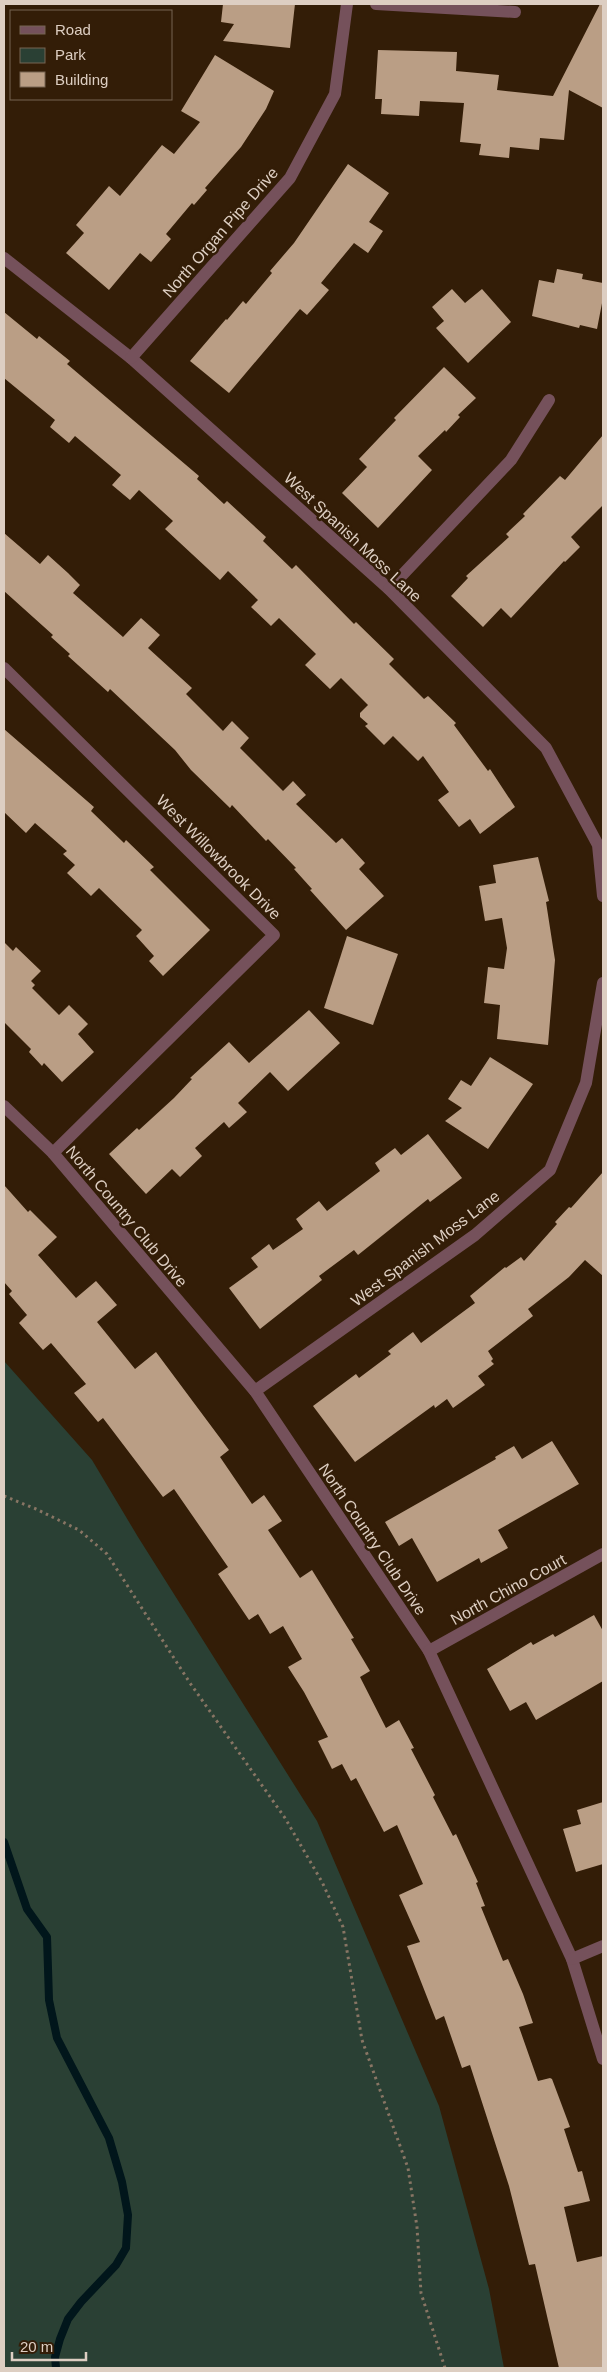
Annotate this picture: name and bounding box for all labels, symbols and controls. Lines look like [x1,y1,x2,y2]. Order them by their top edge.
legend [10,10,172,100]
text: Road [55,21,91,38]
text: Park [55,46,86,63]
text: Building [55,71,108,88]
street label: North Organ Pipe Drive [159,164,281,301]
street label: West Spanish Moss Lane [281,469,425,605]
street label: West Willowbrook Drive [153,792,284,923]
street label: North Country Club Drive [63,1142,191,1290]
street label: West Spanish Moss Lane [348,1187,503,1310]
street label: North Country Club Drive [316,1460,430,1618]
street label: North Chino Court [448,1550,569,1628]
scale bar [12,2330,86,2362]
text: 20 m [20,2338,53,2355]

